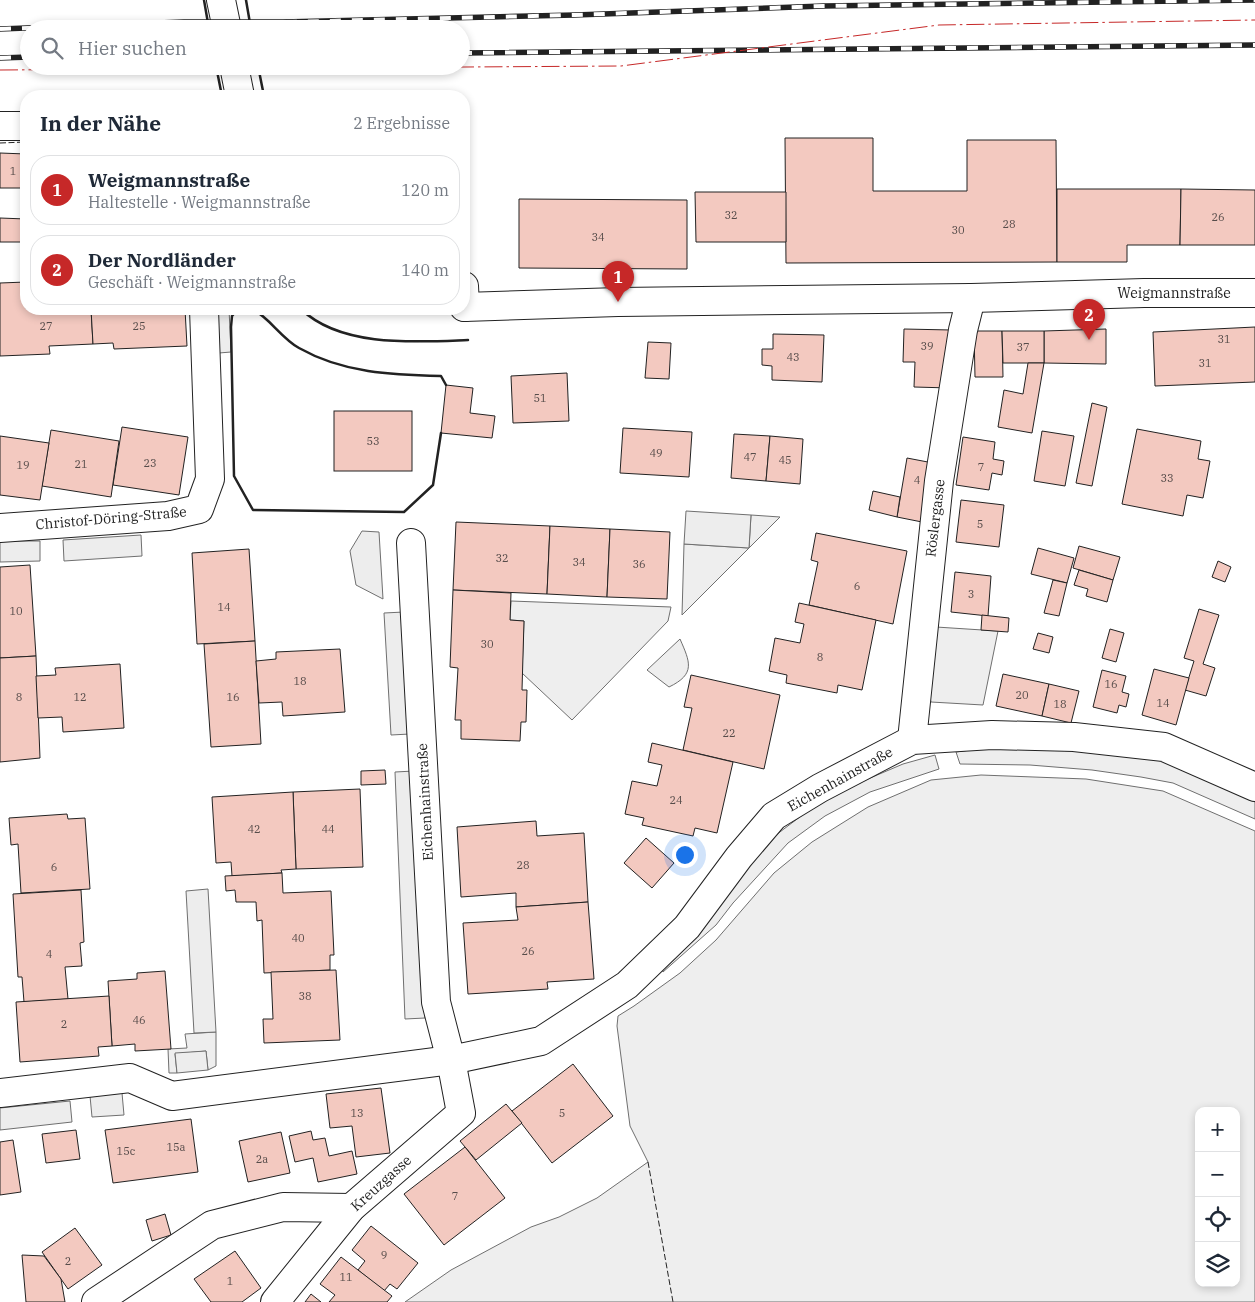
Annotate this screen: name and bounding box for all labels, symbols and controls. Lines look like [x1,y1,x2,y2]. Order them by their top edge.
search box [20,20,470,75]
icon: search [38,34,66,62]
text: Hier suchen [78,36,187,60]
text: In der Nähe [40,109,161,137]
text: 2 Ergebnisse [353,113,450,133]
house number: 1 [10,164,16,178]
text: Weigmannstraße [88,168,250,192]
text: 1 [52,180,62,200]
text: 120 m [401,180,449,200]
text: Haltestelle · Weigmannstraße [88,192,311,212]
house number: 32 [724,208,738,222]
house number: 26 [1211,210,1225,224]
house number: 28 [1002,217,1016,231]
house number: 30 [951,223,965,237]
house number: 34 [591,230,605,244]
text: Der Nordländer [88,248,236,272]
text: 2 [52,260,62,280]
text: 140 m [401,260,449,280]
pin: 1 [602,261,634,302]
text: Geschäft · Weigmannstraße [88,272,296,292]
street label: Weigmannstraße [1117,284,1231,302]
pin: 2 [1073,299,1105,340]
house number: 27 [39,319,53,333]
house number: 25 [132,319,146,333]
house number: 31 [1217,332,1231,346]
house number: 39 [920,339,934,353]
house number: 37 [1016,340,1030,354]
house number: 43 [786,350,800,364]
house number: 31 [1198,356,1212,370]
house number: 51 [533,391,547,405]
house number: 53 [366,434,380,448]
house number: 49 [649,446,663,460]
house number: 47 [743,450,757,464]
house number: 45 [778,453,792,467]
house number: 23 [143,456,157,470]
house number: 21 [74,457,88,471]
house number: 19 [16,458,30,472]
house number: 7 [978,460,984,474]
house number: 33 [1160,471,1174,485]
house number: 4 [914,473,921,487]
street label: Röslergasse [921,478,949,558]
street label: Christof-Döring-Straße [35,502,187,534]
house number: 5 [977,517,983,531]
house number: 32 [495,551,509,565]
house number: 34 [572,555,586,569]
house number: 36 [632,557,646,571]
house number: 6 [854,579,860,593]
house number: 3 [968,587,974,601]
house number: 14 [217,600,231,614]
house number: 10 [9,604,23,618]
house number: 30 [480,637,494,651]
house number: 8 [817,650,823,664]
house number: 18 [293,674,307,688]
house number: 16 [1104,677,1118,691]
house number: 20 [1015,688,1029,702]
house number: 8 [16,690,22,704]
house number: 12 [73,690,87,704]
house number: 16 [226,690,240,704]
house number: 14 [1156,696,1170,710]
house number: 18 [1053,697,1067,711]
house number: 22 [722,726,736,740]
street label: Eichenhainstraße [413,743,437,861]
street label: Eichenhainstraße [784,743,896,815]
house number: 24 [669,793,683,807]
house number: 42 [247,822,261,836]
house number: 44 [321,822,335,836]
your location [672,842,698,868]
house number: 28 [516,858,530,872]
house number: 6 [51,860,57,874]
house number: 40 [291,931,305,945]
house number: 26 [521,944,535,958]
house number: 4 [46,947,53,961]
house number: 38 [298,989,312,1003]
house number: 46 [132,1013,146,1027]
house number: 2 [61,1017,67,1031]
house number: 13 [350,1106,364,1120]
house number: 5 [559,1106,565,1120]
map controls [1195,1107,1240,1287]
button: + [1195,1107,1240,1152]
house number: 15a [166,1140,186,1154]
house number: 15c [117,1144,136,1158]
street label: Kreuzgasse [347,1151,415,1215]
house number: 2a [256,1152,268,1166]
button: − [1195,1152,1240,1197]
house number: 7 [452,1189,458,1203]
button: locate [1195,1197,1240,1242]
button: layers [1195,1242,1240,1287]
house number: 9 [381,1248,387,1262]
house number: 2 [65,1254,71,1268]
house number: 11 [339,1270,353,1284]
house number: 1 [227,1274,233,1288]

